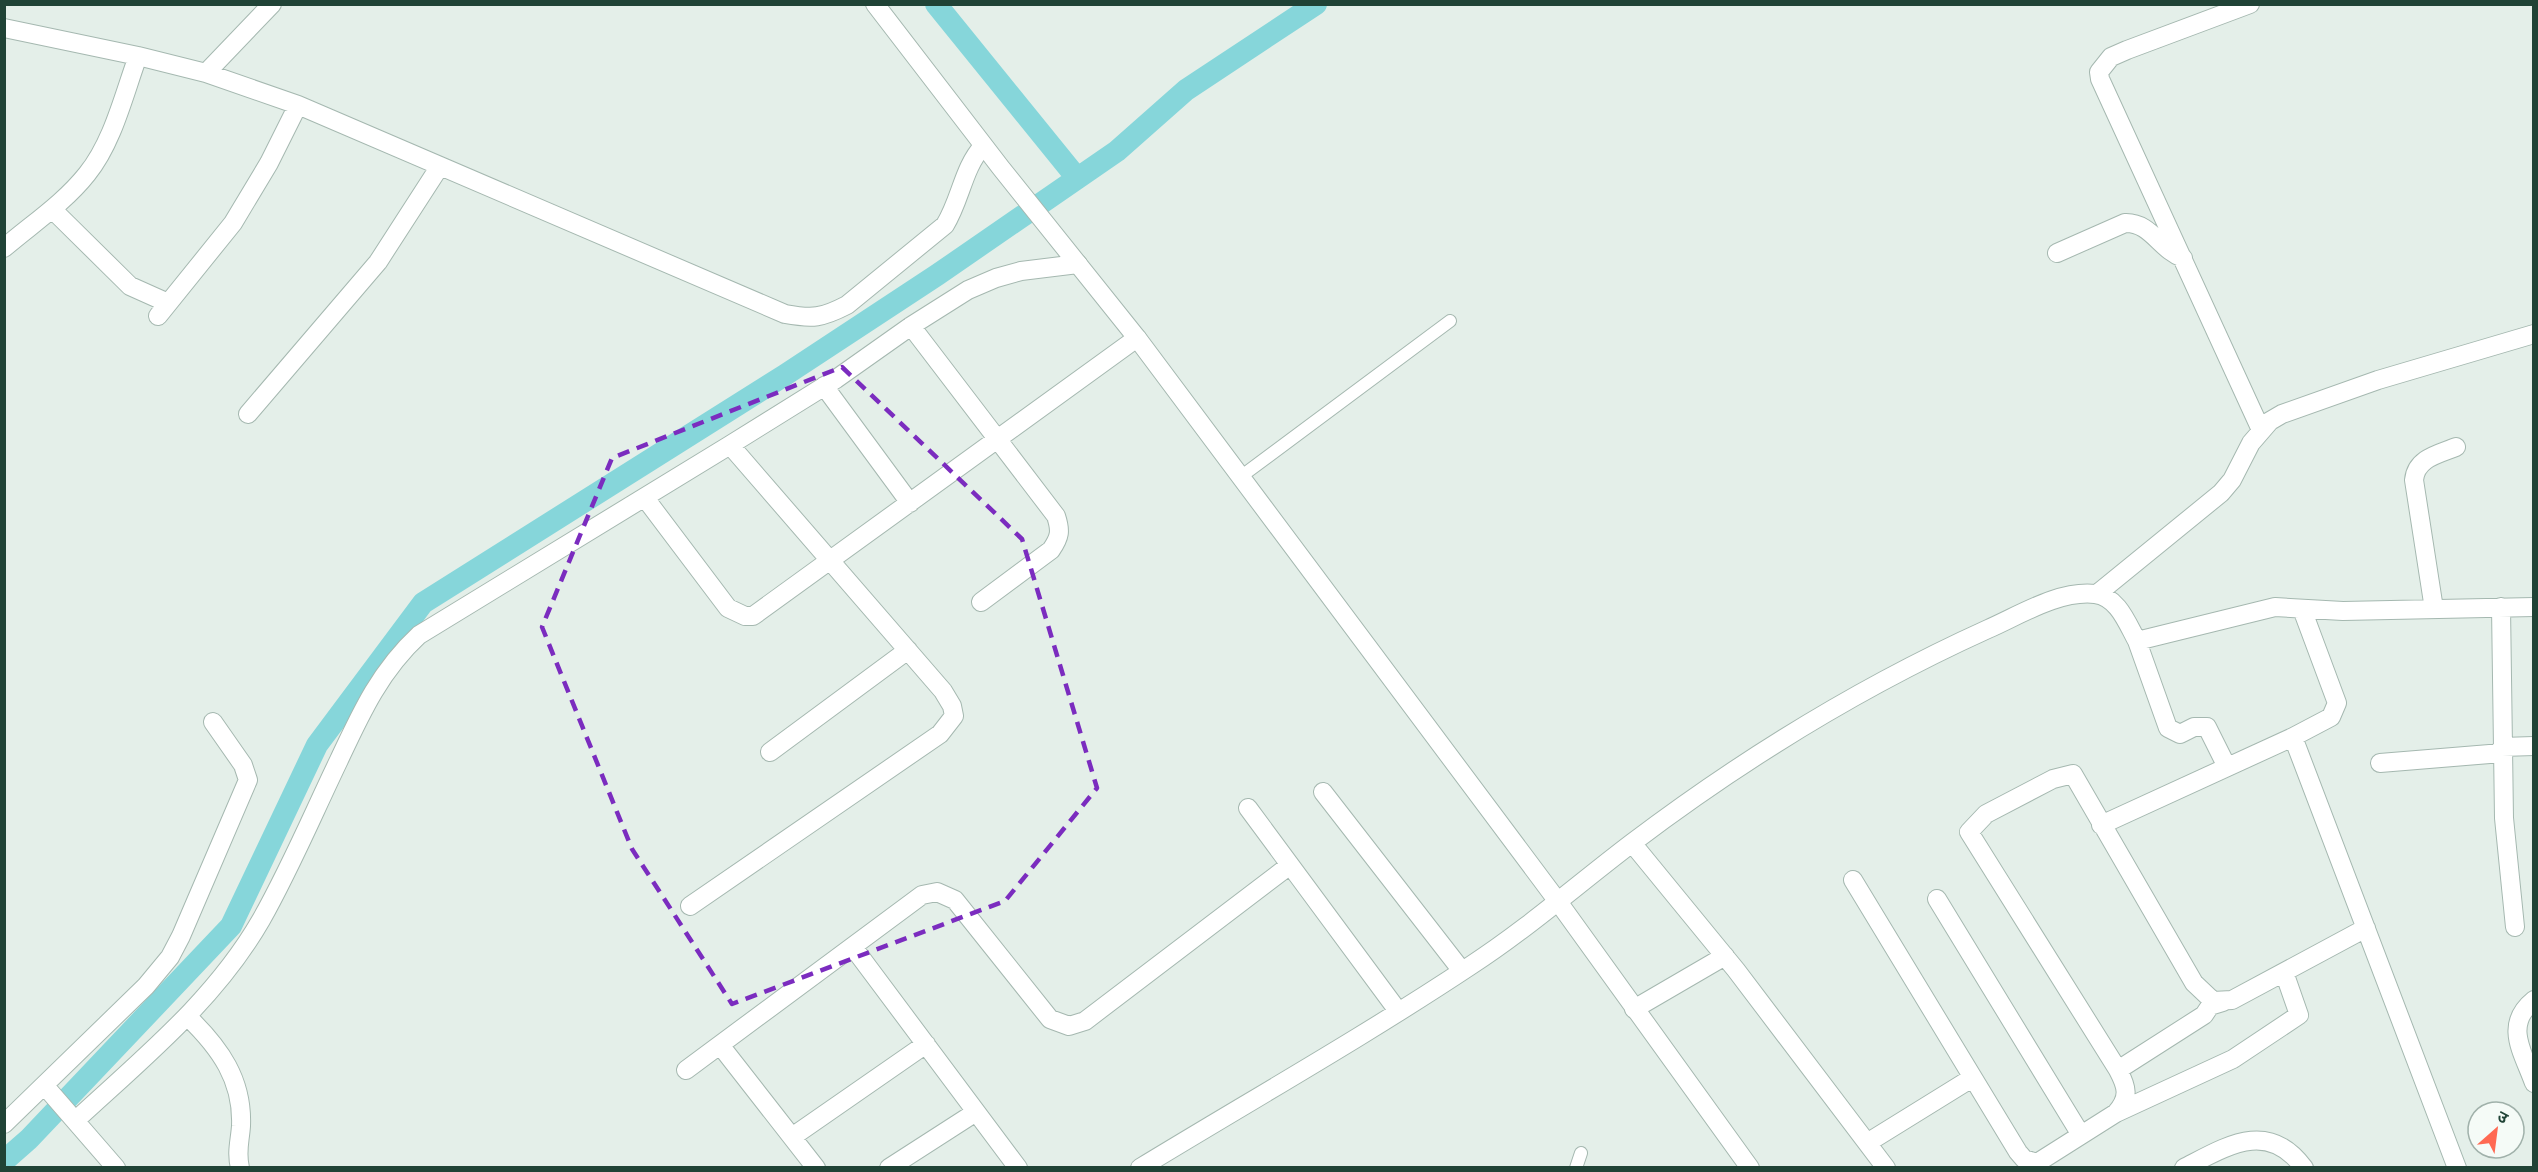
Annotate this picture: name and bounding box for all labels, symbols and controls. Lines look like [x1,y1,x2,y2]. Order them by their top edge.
north arrow [2466,1100,2526,1160]
text: उ [2494,1105,2513,1129]

